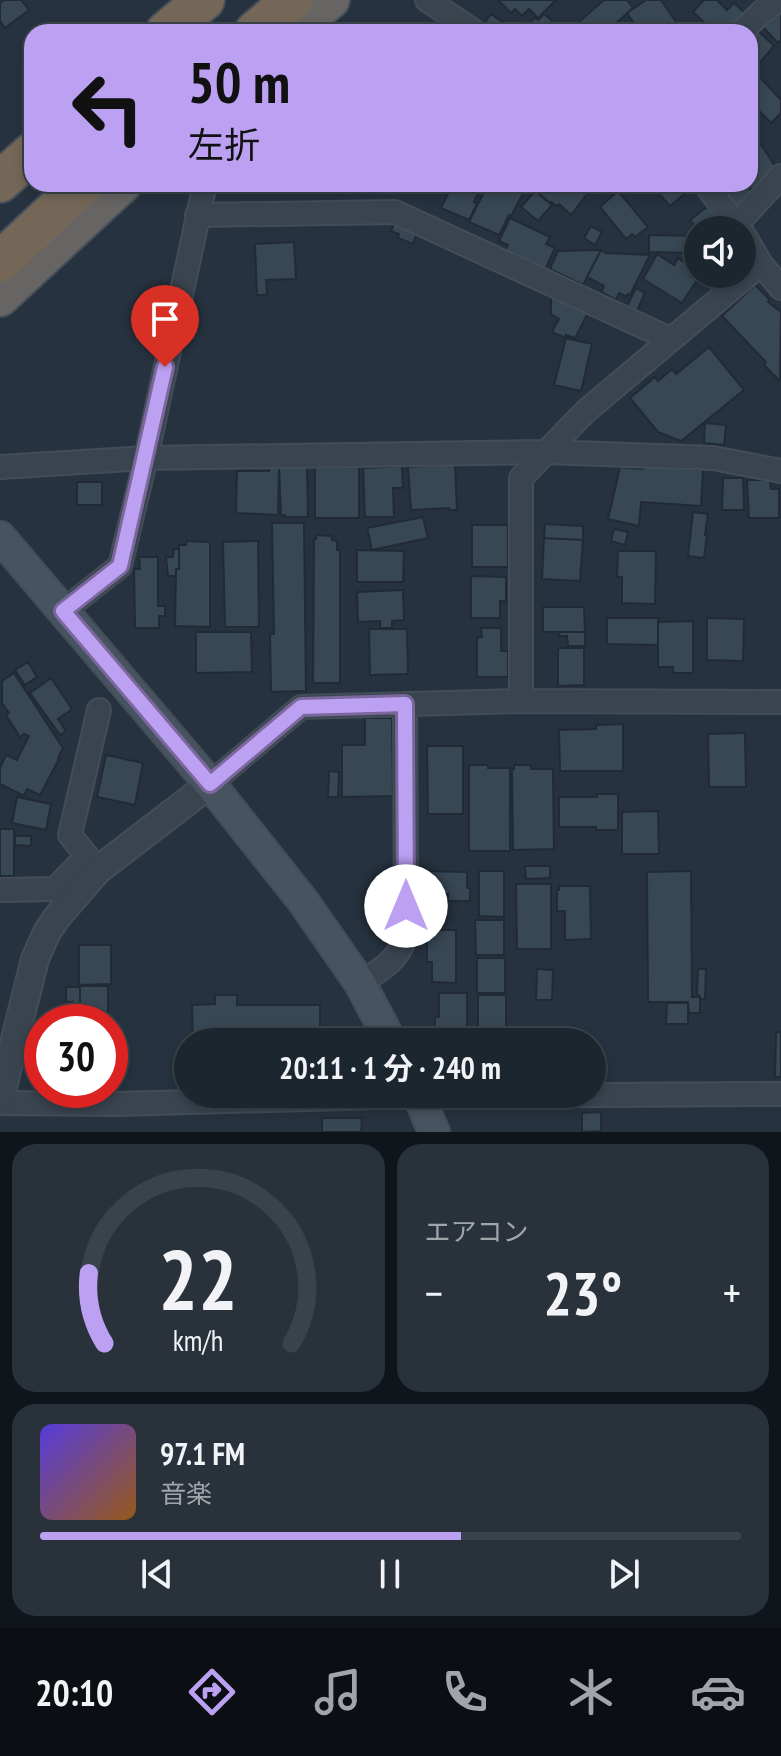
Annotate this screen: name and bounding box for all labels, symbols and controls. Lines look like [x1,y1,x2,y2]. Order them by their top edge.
text: 50 m [188,46,290,118]
icon: left [56,56,160,160]
text: 左折 [188,121,260,168]
map controls [684,216,756,288]
button: sound [684,216,756,288]
pin [131,285,199,367]
icon: arrive [143,297,187,341]
position arrow [364,864,448,948]
speed limit sign: 30 [24,1004,128,1108]
text: 20:11 · 1 分 · 240 m [279,1048,501,1087]
text: エアコン [425,1215,529,1248]
text: 22 [158,1225,238,1333]
text: 23° [543,1254,622,1332]
text: − [425,1264,443,1321]
text: + [723,1264,741,1321]
text: km/h [173,1322,224,1359]
text: 97.1 FM [160,1434,245,1473]
text: 音楽 [160,1477,212,1510]
icon: previous [135,1552,179,1596]
icon: pause [368,1552,412,1596]
icon: next [602,1552,646,1596]
icon: directions [184,1664,240,1720]
icon: music [310,1664,366,1720]
icon: phone [437,1664,493,1720]
icon: climate [563,1664,619,1720]
icon: car [690,1664,746,1720]
text: 20:10 [35,1669,113,1716]

